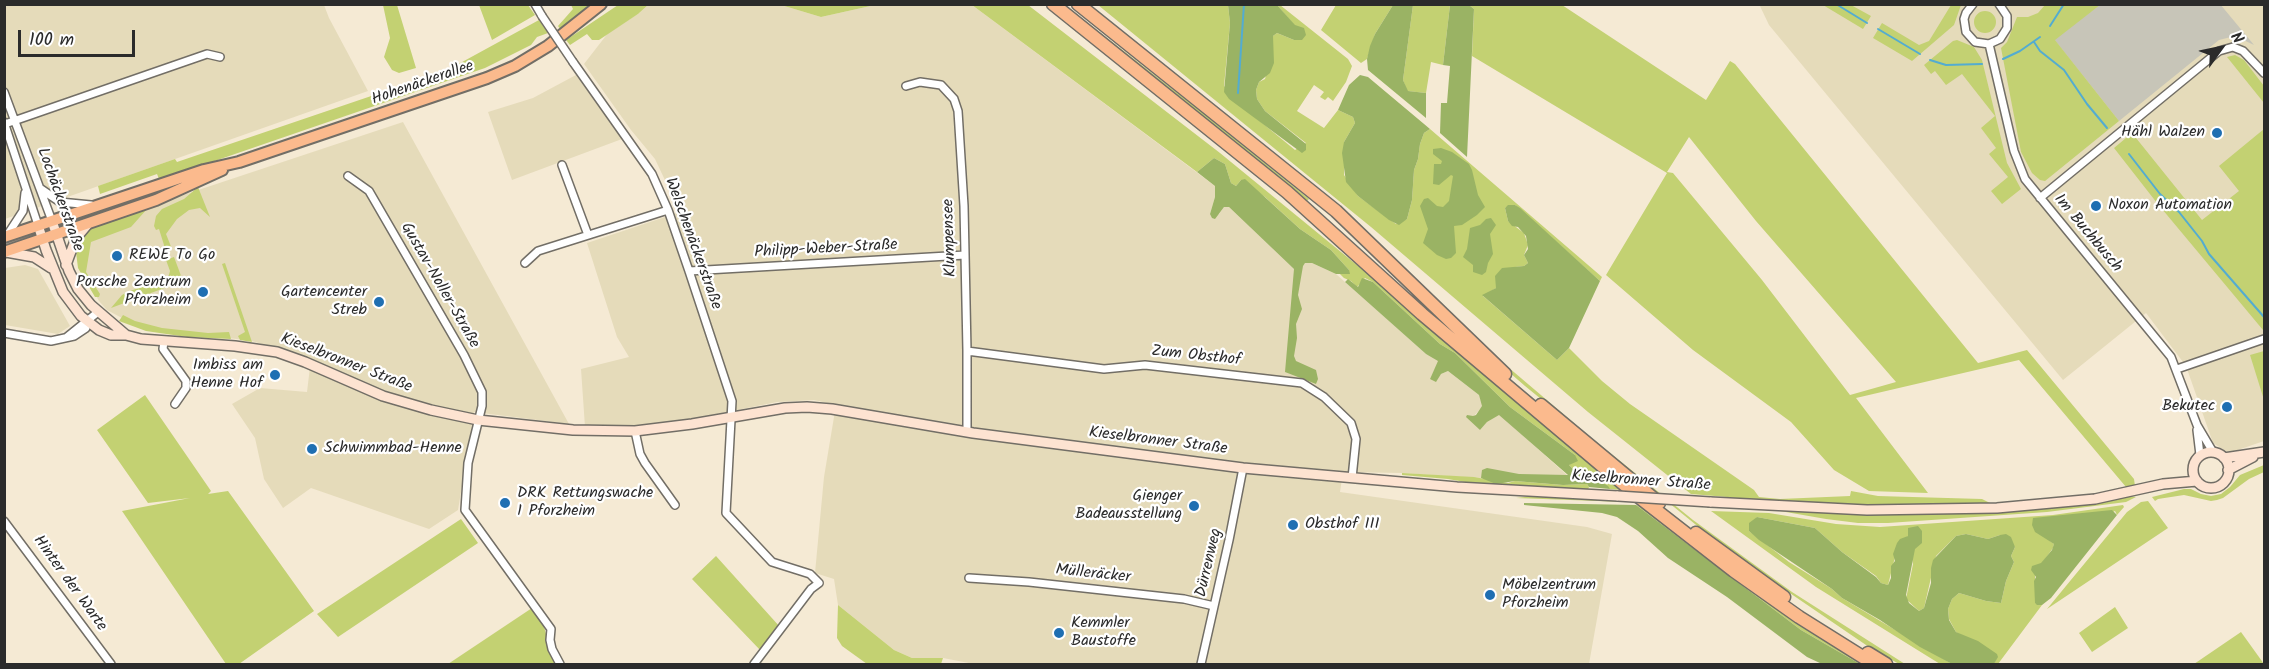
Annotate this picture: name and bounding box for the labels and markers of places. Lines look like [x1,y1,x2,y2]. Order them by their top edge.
place label: Hähl Walzen [2121,123,2205,143]
marker: Hähl Walzen [2210,126,2224,140]
place label: Noxon Automation [2108,196,2232,216]
marker: Noxon Automation [2089,199,2103,213]
place label: REWE To Go [129,246,215,266]
marker: REWE To Go [110,249,124,263]
place label: Porsche Zentrum Pforzheim [76,273,191,311]
place label: Gartencenter Streb [281,283,367,321]
marker: Porsche Zentrum Pforzheim [196,285,210,299]
marker: Gartencenter Streb [372,295,386,309]
place label: Imbiss am Henne Hof [190,356,263,394]
marker: Imbiss am Henne Hof [268,368,282,382]
place label: Bekutec [2162,397,2215,417]
marker: Bekutec [2220,400,2234,414]
place label: Schwimmbad-Henne [324,439,462,459]
marker: Schwimmbad-Henne [305,442,319,456]
place label: DRK Rettungswache 1 Pforzheim [517,484,653,522]
place label: Gienger Badeausstellung [1075,487,1182,525]
marker: DRK Rettungswache 1 Pforzheim [498,496,512,510]
marker: Gienger Badeausstellung [1187,499,1201,513]
place label: Obsthof III [1305,515,1379,535]
marker: Obsthof III [1286,518,1300,532]
place label: Möbelzentrum Pforzheim [1502,576,1596,614]
marker: Möbelzentrum Pforzheim [1483,588,1497,602]
place label: Kemmler Baustoffe [1071,614,1136,652]
marker: Kemmler Baustoffe [1052,626,1066,640]

